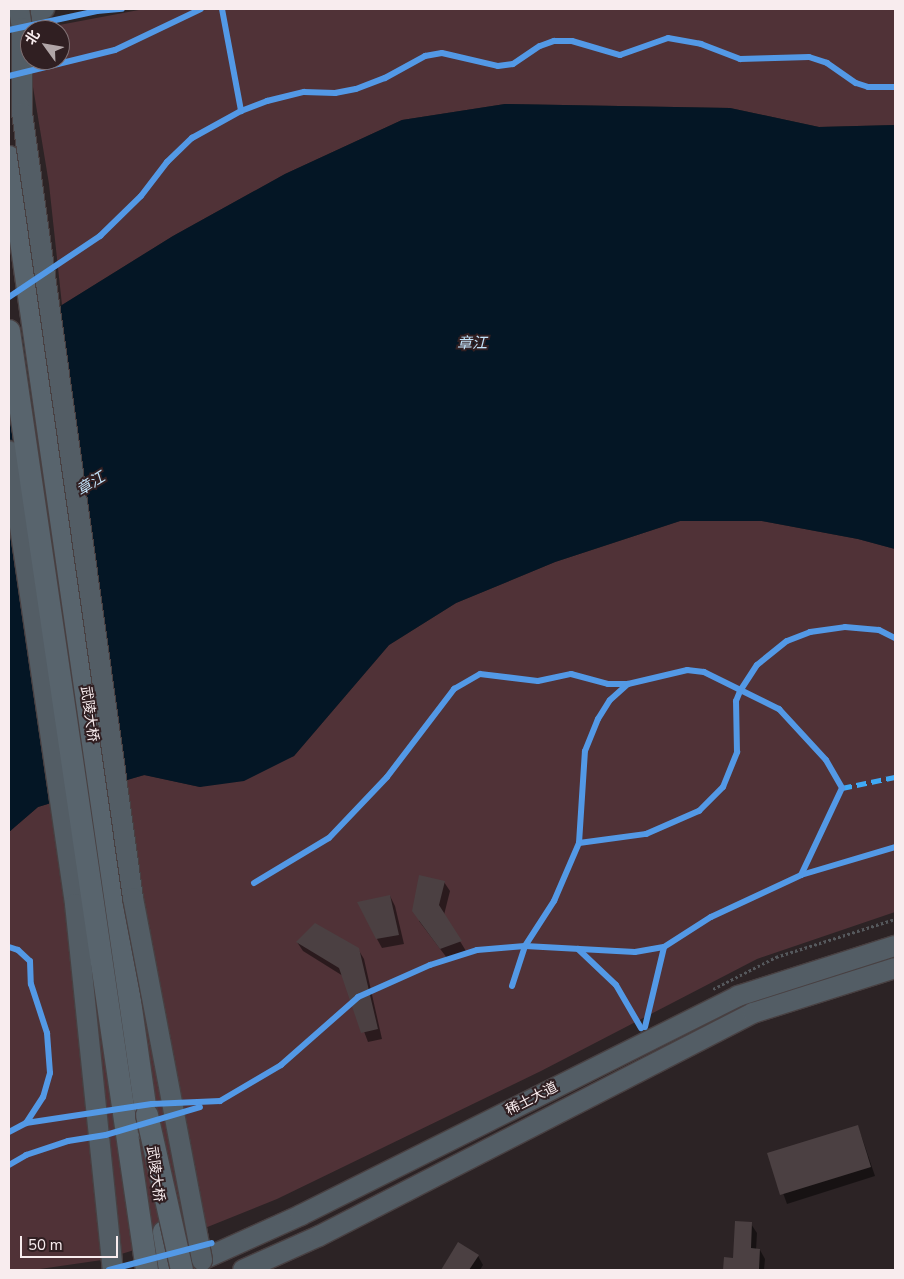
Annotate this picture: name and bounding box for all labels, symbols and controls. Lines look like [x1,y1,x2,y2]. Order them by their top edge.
north arrow [20,20,70,70]
text: 北 [21,26,44,48]
water label: 章江 [457,335,487,353]
water label: 章江 [74,468,108,500]
street label: 武陵大桥 [77,685,101,743]
street label: 稀土大道 [503,1079,561,1119]
street label: 武陵大桥 [143,1145,167,1203]
scale bar [22,1226,120,1258]
text: 50 m [28,1235,63,1255]

